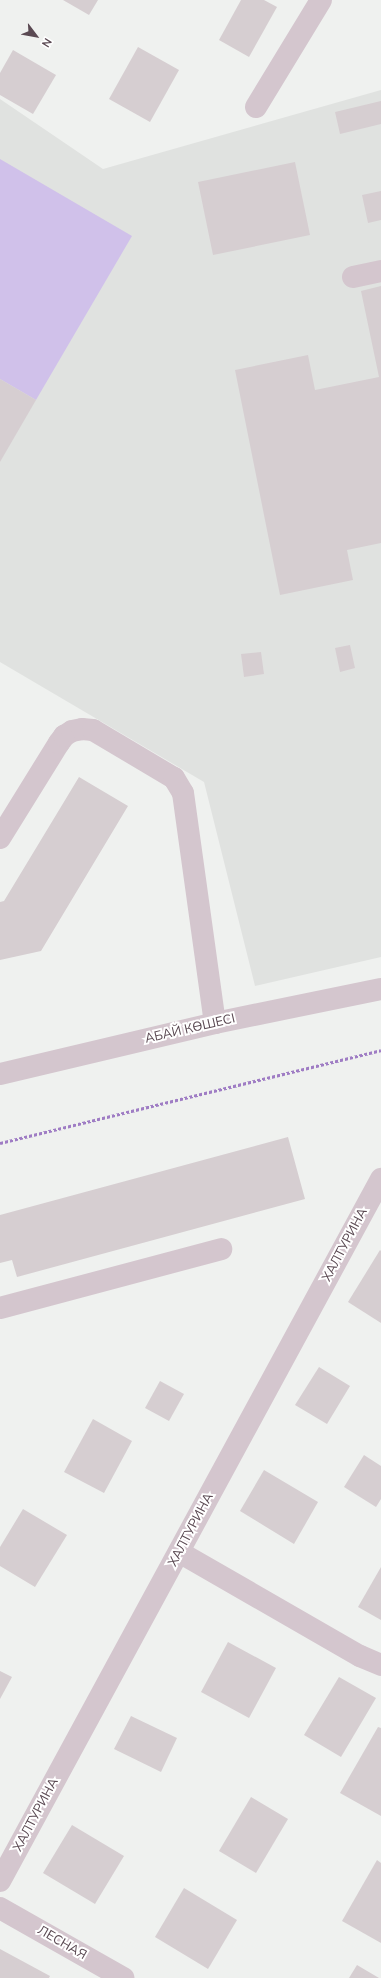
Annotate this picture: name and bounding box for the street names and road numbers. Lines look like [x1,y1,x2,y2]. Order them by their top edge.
street label: АБАЙ КӨШЕСІ [143,1011,237,1047]
street label: ХАЛТУРИНА [319,1206,371,1284]
street label: ХАЛТУРИНА [165,1491,217,1569]
street label: ХАЛТУРИНА [10,1776,62,1854]
street label: ЛЕСНАЯ [35,1923,89,1963]

